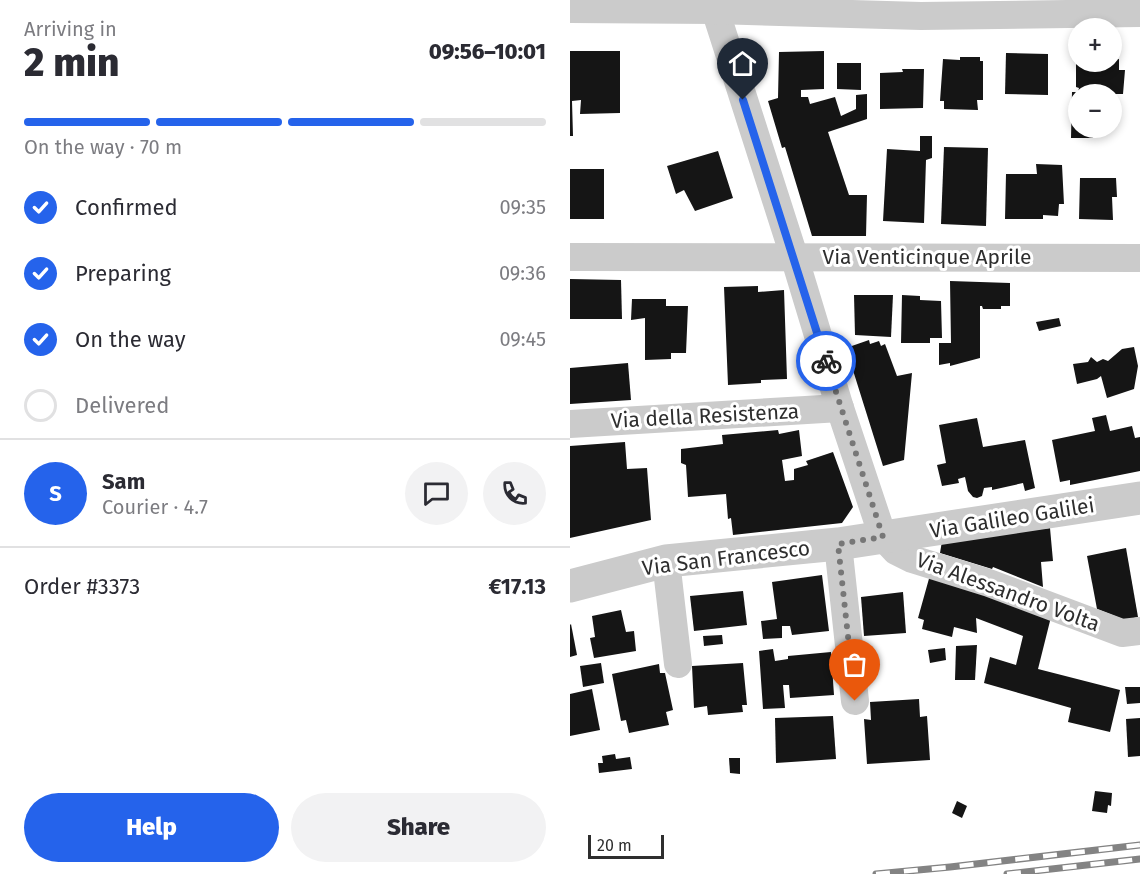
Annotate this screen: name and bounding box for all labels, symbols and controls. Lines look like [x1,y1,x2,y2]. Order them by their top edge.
text: Arriving in [24,17,117,41]
map controls [1068,18,1122,138]
button: + [1068,18,1122,72]
text: 09:56–10:01 [429,38,546,65]
pin [717,38,768,100]
text: 2 min [24,40,120,86]
icon: home [726,47,759,80]
button: − [1068,84,1122,138]
text: On the way · 70 m [24,135,182,159]
icon: check [24,191,57,224]
text: Confirmed [75,194,178,221]
text: 09:35 [500,195,546,219]
street label: Via Venticinque Aprile [822,244,1032,270]
icon: check [24,257,57,290]
text: Preparing [75,260,171,287]
text: 09:36 [499,261,546,285]
icon: check [24,323,57,356]
text: On the way [75,326,186,353]
text: 09:45 [499,327,546,351]
courier [796,331,856,391]
icon: bike [810,345,843,378]
text: Delivered [75,392,170,419]
street label: Via della Resistenza [610,398,800,434]
button: chat [405,462,468,525]
button: phone [483,462,546,525]
text: Sam [102,468,145,495]
text: S [49,480,62,507]
street label: Via Galileo Galilei [928,492,1096,544]
text: Courier · 4.7 [102,495,208,519]
street label: Via San Francesco [641,535,811,581]
street label: Via Alessandro Volta [913,547,1103,637]
text: Order #3373 [24,573,140,600]
text: €17.13 [488,573,546,600]
pin [829,639,880,701]
icon: bag [838,648,871,681]
button: Help [24,793,279,862]
button: Share [291,793,546,862]
scale bar [588,832,664,860]
text: 20 m [597,836,632,855]

